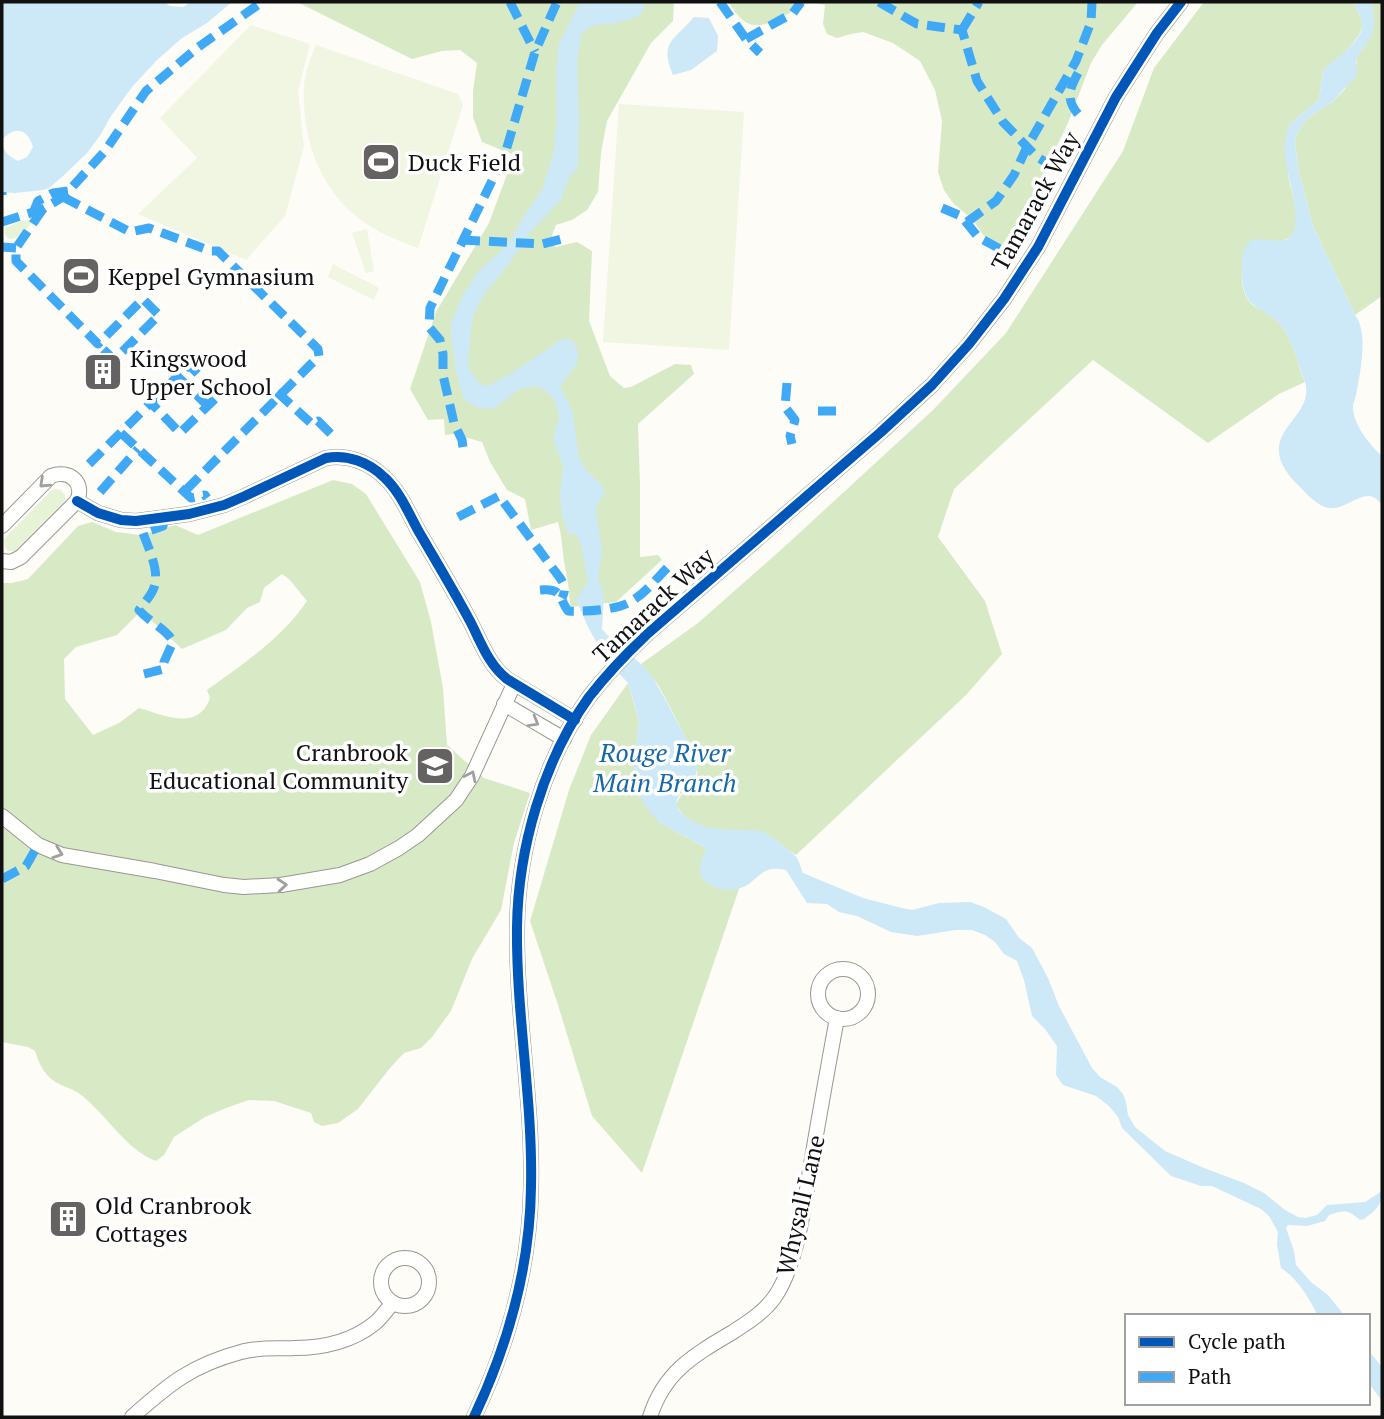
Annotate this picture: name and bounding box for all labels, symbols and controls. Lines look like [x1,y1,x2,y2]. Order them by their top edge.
street label: Tamarack Way [983,125,1087,277]
sports icon: Duck Field [360,141,402,183]
place label: Duck Field [408,146,521,178]
sports icon: Keppel Gymnasium [60,255,102,297]
place label: Keppel Gymnasium [108,260,315,292]
place label: Kingswood Upper School [130,342,272,402]
building icon: Kingswood Upper School [82,351,124,393]
one-way arrow [39,475,52,488]
street label: Tamarack Way [585,540,721,670]
one-way arrow [526,714,539,727]
water label: Rouge River Main Branch [592,735,737,799]
place label: Cranbrook Educational Community [149,736,409,796]
school or university icon: Cranbrook Educational Community [414,745,456,787]
one-way arrow [463,771,477,783]
one-way arrow [52,845,64,859]
one-way arrow [277,878,288,893]
street label: Whysall Lane [768,1132,832,1278]
place label: Old Cranbrook Cottages [95,1189,252,1249]
building icon: Old Cranbrook Cottages [47,1198,89,1240]
legend [1125,1314,1370,1405]
text: Cycle path [1188,1327,1286,1355]
text: Path [1188,1362,1231,1390]

